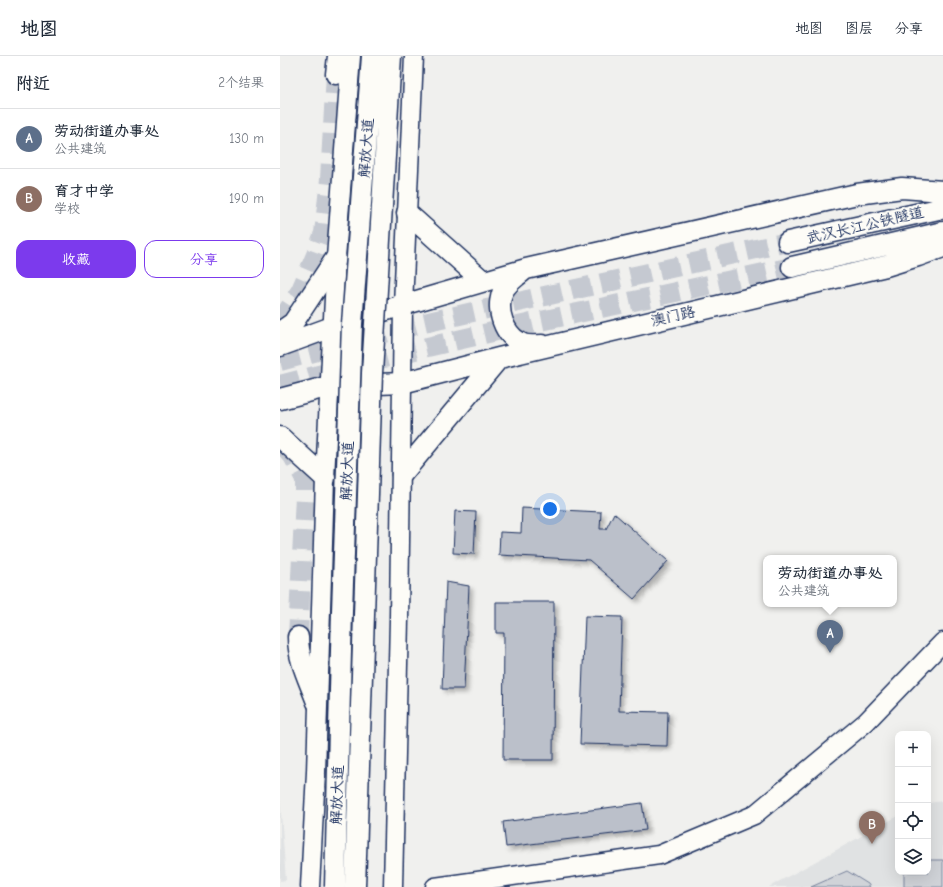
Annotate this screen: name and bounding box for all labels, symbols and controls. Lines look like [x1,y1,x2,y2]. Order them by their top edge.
text: 地图 [20,18,58,40]
text: 地图 [795,20,823,37]
text: 图层 [845,20,873,37]
text: 分享 [895,20,923,37]
text: 附近 [16,74,50,93]
text: 2个结果 [218,75,264,90]
street label: 解放大道 [355,117,377,179]
text: 劳动街道办事处 [54,122,159,140]
text: A [25,131,33,146]
text: 130 m [229,131,264,146]
text: 公共建筑 [54,141,106,156]
text: 育才中学 [54,182,114,200]
text: B [25,191,33,206]
text: 190 m [229,191,264,206]
text: 学校 [54,201,80,216]
street label: 武汉长江公铁隧道 [805,203,925,247]
button: 收藏 [16,240,136,278]
button: 分享 [144,240,264,278]
street label: 澳门路 [649,302,697,330]
street label: 解放大道 [337,441,357,501]
your location [540,499,560,519]
popup [763,555,897,607]
text: 劳动街道办事处 [777,564,883,582]
text: 公共建筑 [777,583,830,598]
pin: A [817,620,843,653]
map controls [895,731,931,875]
button: + [895,731,931,767]
street label: 解放大道 [327,765,347,825]
button: − [895,767,931,803]
button: locate [895,803,931,839]
pin: B [859,811,885,844]
button: layers [895,839,931,875]

